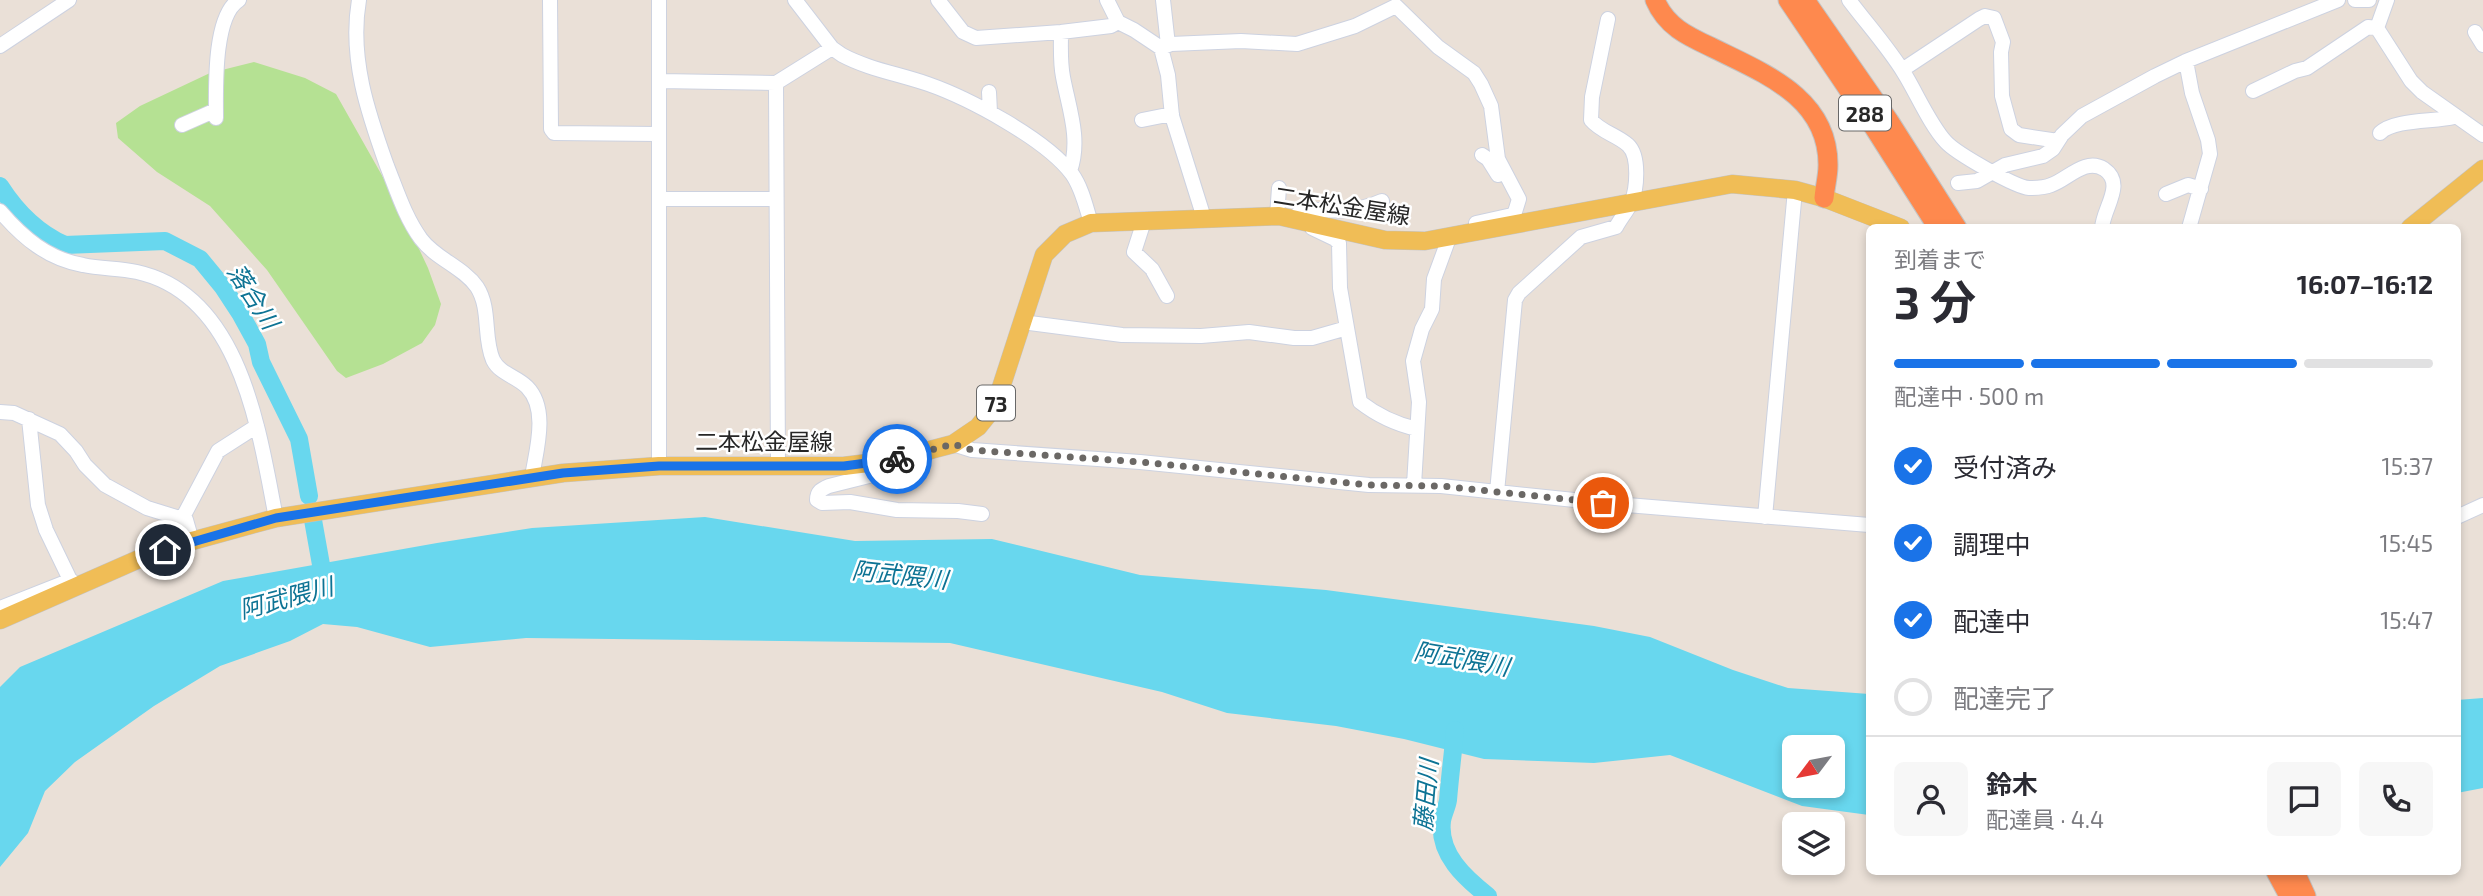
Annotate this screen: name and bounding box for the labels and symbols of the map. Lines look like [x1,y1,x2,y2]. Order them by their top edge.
road number: 288 [1839,96,1891,130]
street label: 二本松金屋線 [1272,180,1412,230]
water label: 落合川 [222,258,287,337]
road number: 73 [977,386,1015,420]
courier [862,424,932,494]
street label: 二本松金屋線 [695,427,833,455]
pin [1573,473,1633,533]
pin [135,520,195,580]
water label: 阿武隈川 [851,555,952,594]
water label: 阿武隈川 [236,570,339,623]
water label: 阿武隈川 [1412,635,1515,681]
north arrow [1782,735,1844,798]
water label: 藤田川 [1407,755,1443,832]

